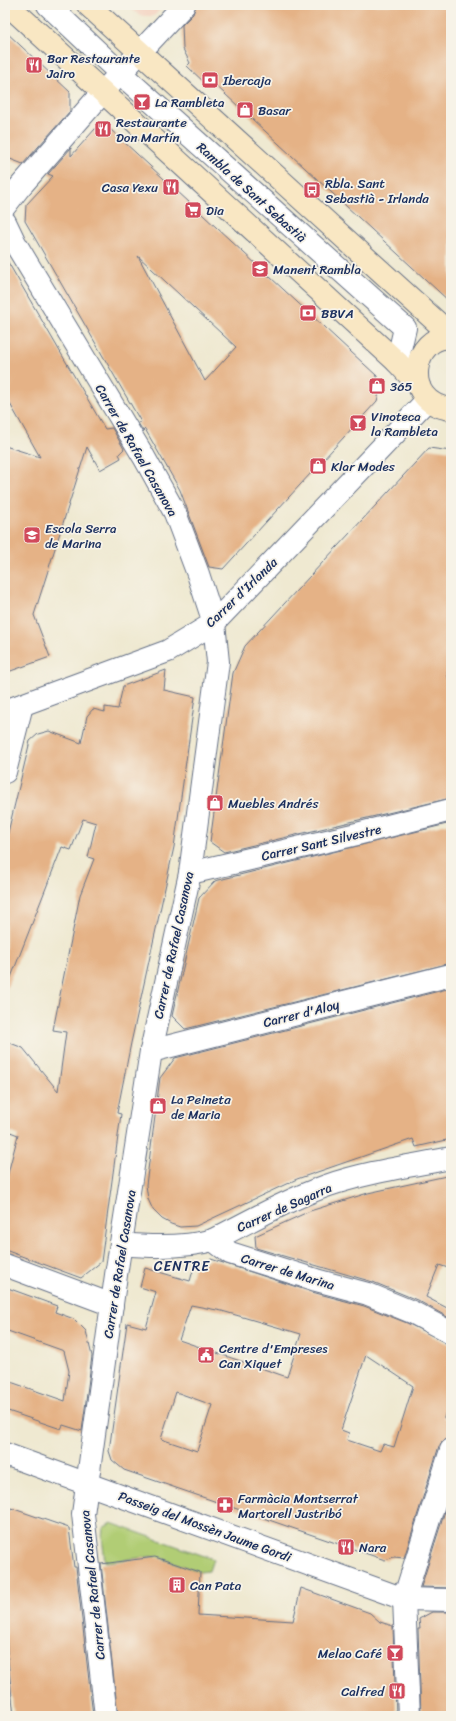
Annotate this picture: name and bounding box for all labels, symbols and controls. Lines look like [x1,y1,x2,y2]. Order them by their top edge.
place label: Bar Restaurante Jairo [46,47,140,85]
restaurant icon: Bar Restaurante Jairo [24,55,44,75]
place label: Ibercaja [222,69,272,92]
bank icon: Ibercaja [200,70,220,90]
place label: La Rambleta [155,91,225,114]
bar icon: La Rambleta [132,92,152,112]
place label: Basar [258,99,291,122]
shop icon: Basar [235,100,255,120]
place label: Restaurante Don Martín [116,111,187,149]
restaurant icon: Restaurante Don Martín [93,119,113,139]
street label: Rambla de Sant Sebastià [191,136,312,249]
place label: Rbla. Sant Sebastià - Irlanda [325,172,429,210]
place label: Casa Yexu [102,176,158,199]
restaurant icon: Casa Yexu [161,177,181,197]
bus stop icon: Rbla. Sant Sebastià - Irlanda [302,180,322,200]
place label: Dia [206,199,224,222]
supermarket icon: Dia [183,200,203,220]
place label: Manent Rambla [273,258,361,281]
school or university icon: Manent Rambla [250,259,270,279]
place label: BBVA [321,302,354,325]
bank icon: BBVA [298,303,318,323]
place label: 365 [390,375,413,398]
shop icon: 365 [367,376,387,396]
street label: Carrer de Rafael Casanova [89,379,184,521]
place label: Vinoteca la Rambleta [371,405,439,443]
bar icon: Vinoteca la Rambleta [348,413,368,433]
place label: Klar Modes [331,455,396,478]
shop icon: Klar Modes [308,456,328,476]
place label: Escola Serra de Marina [45,517,117,555]
school or university icon: Escola Serra de Marina [22,525,42,545]
street label: Carrer d'Irlanda [200,551,283,633]
place label: Muebles Andrés [228,792,319,815]
shop icon: Muebles Andrés [205,793,225,813]
street label: Carrer Sant Silvestre [259,818,383,867]
street label: Carrer de Rafael Casanova [147,869,200,1021]
street label: Carrer d'Aloy [261,993,342,1034]
place label: La Peineta de Maria [171,1088,231,1126]
shop icon: La Peineta de Maria [148,1096,168,1116]
street label: Carrer de Sagarra [233,1176,336,1239]
street label: Carrer de Rafael Casanova [96,1188,143,1340]
street label: Carrer de Marina [238,1246,338,1297]
district label: CENTRE [154,1254,210,1279]
place label: Centre d'Empreses Can Xiquet [219,1337,328,1375]
public building icon: Centre d'Empreses Can Xiquet [196,1345,216,1365]
street label: Passeig del Mossèn Jaume Gordi [115,1484,295,1569]
place label: Farmàcia Montserrat Martorell Justribó [238,1487,359,1525]
pharmacy icon: Farmàcia Montserrat Martorell Justribó [215,1495,235,1515]
street label: Carrer de Rafael Casanova [73,1509,112,1661]
place label: Nara [359,1536,387,1559]
restaurant icon: Nara [336,1537,356,1557]
place label: Can Pata [190,1574,242,1597]
building icon: Can Pata [167,1575,187,1595]
place label: Melao Café [318,1642,382,1665]
bar icon: Melao Café [385,1643,405,1663]
place label: Calfred [341,1680,385,1703]
restaurant icon: Calfred [387,1681,407,1701]

